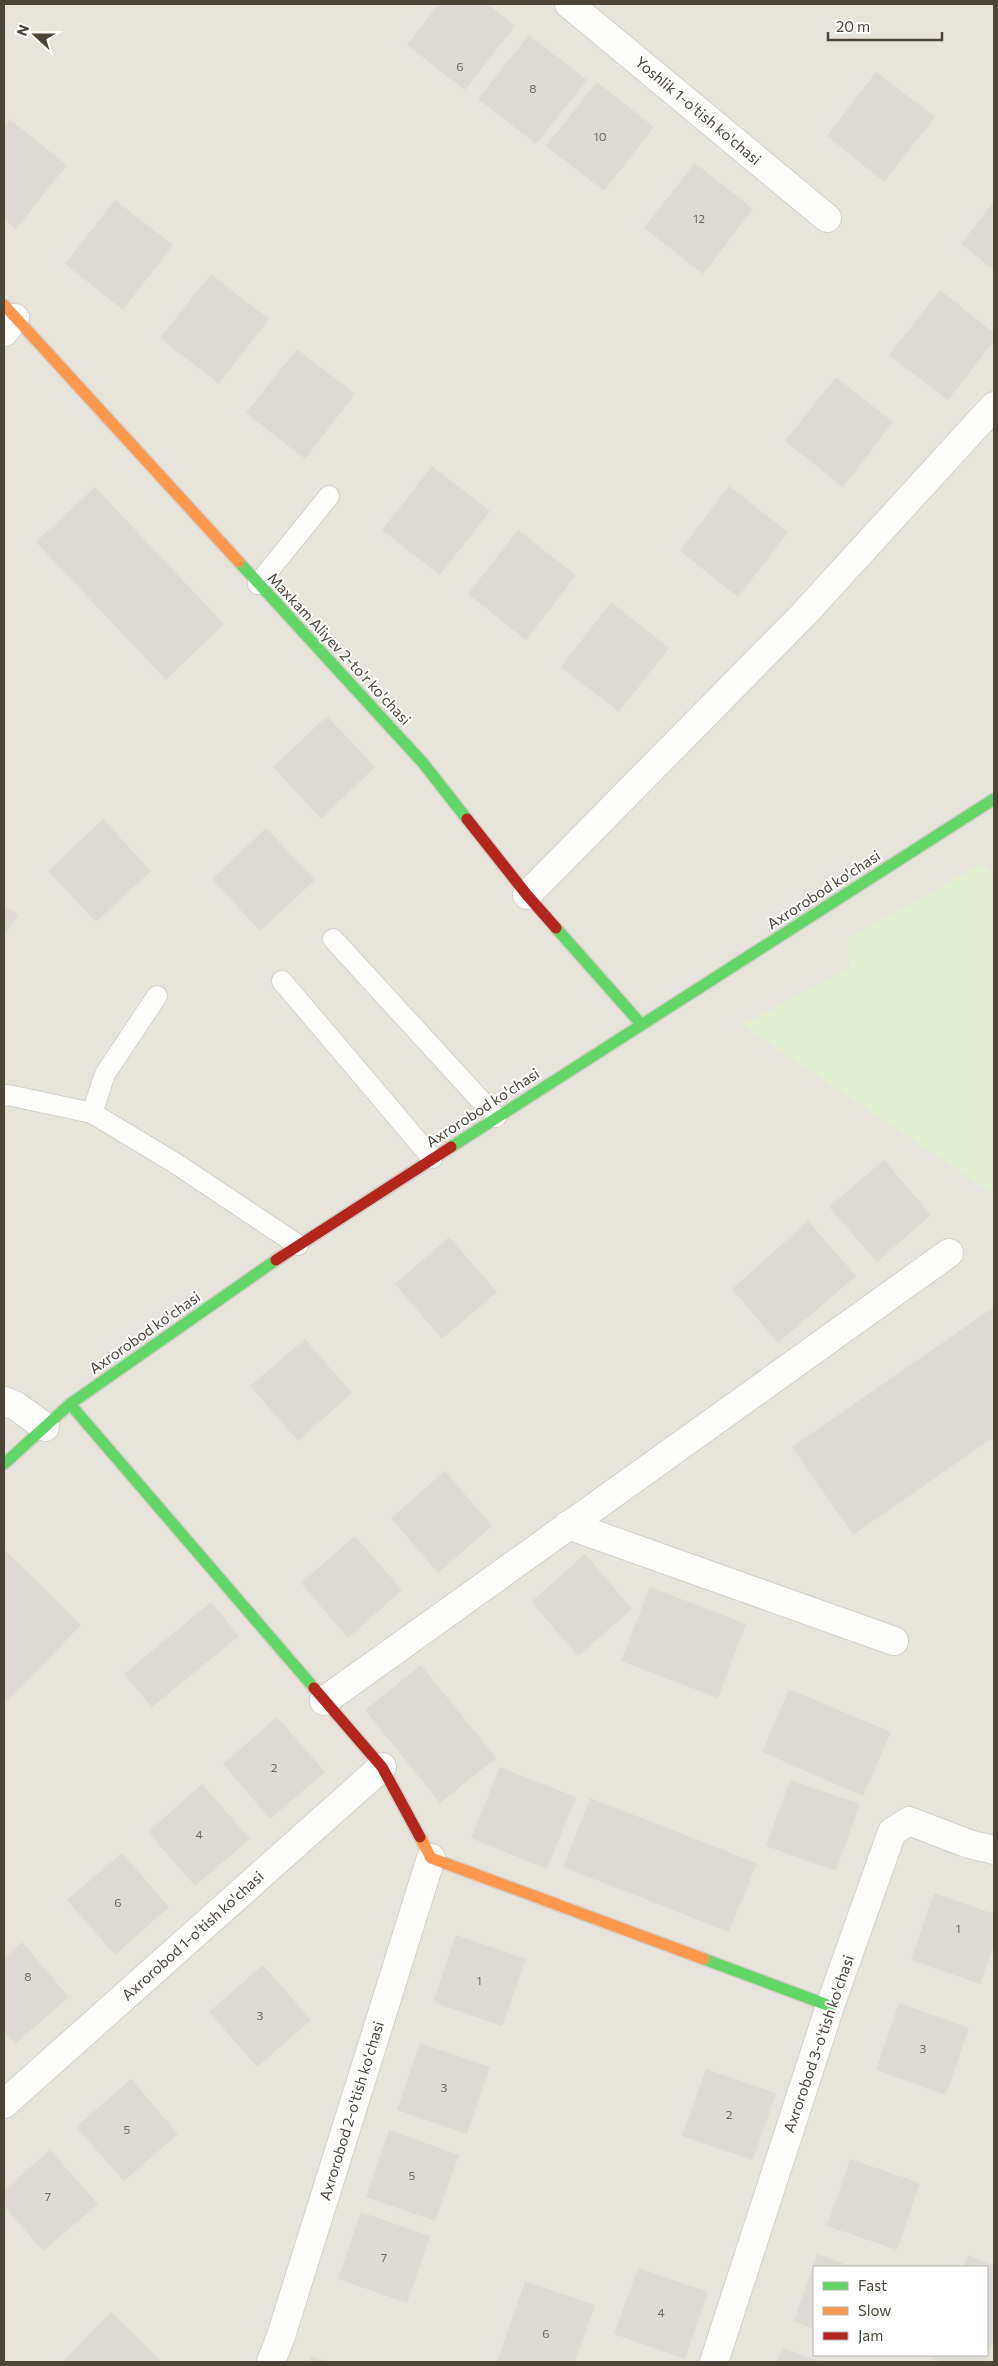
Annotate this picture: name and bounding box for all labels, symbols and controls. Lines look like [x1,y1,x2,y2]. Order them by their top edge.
north arrow [10,10,60,60]
scale bar [828,10,942,42]
text: 20 m [836,17,870,35]
text: N [13,22,32,38]
street label: Yoshlik 1-o'tish ko'chasi [632,52,765,168]
house number: 6 [456,59,464,73]
house number: 8 [529,81,537,95]
house number: 10 [594,129,607,143]
house number: 12 [693,211,705,225]
street label: Maxkam Aliyev 2-to'r ko'chasi [264,568,415,728]
street label: Axrorobod ko'chasi [763,846,883,932]
street label: Axrorobod ko'chasi [422,1064,542,1150]
street label: Axrorobod ko'chasi [85,1287,203,1377]
house number: 2 [271,1760,278,1774]
house number: 4 [195,1827,203,1841]
street label: Axrorobod 1-o'tish ko'chasi [118,1867,267,2004]
house number: 6 [114,1895,122,1909]
house number: 1 [955,1921,961,1935]
street label: Axrorobod 3-o'tish ko'chasi [779,1953,857,2135]
house number: 8 [24,1969,32,1983]
house number: 1 [476,1973,482,1987]
house number: 3 [257,2008,264,2022]
street label: Axrorobod 2-o'tish ko'chasi [315,2019,387,2202]
house number: 3 [920,2041,927,2055]
house number: 3 [441,2080,448,2094]
house number: 2 [726,2107,733,2121]
house number: 5 [124,2122,131,2136]
house number: 5 [409,2168,416,2182]
house number: 7 [45,2189,51,2203]
house number: 7 [381,2250,387,2264]
legend [813,2266,988,2356]
text: Fast [858,2276,887,2294]
text: Slow [858,2301,891,2319]
house number: 4 [657,2305,665,2319]
house number: 6 [542,2326,550,2340]
text: Jam [858,2326,883,2344]

